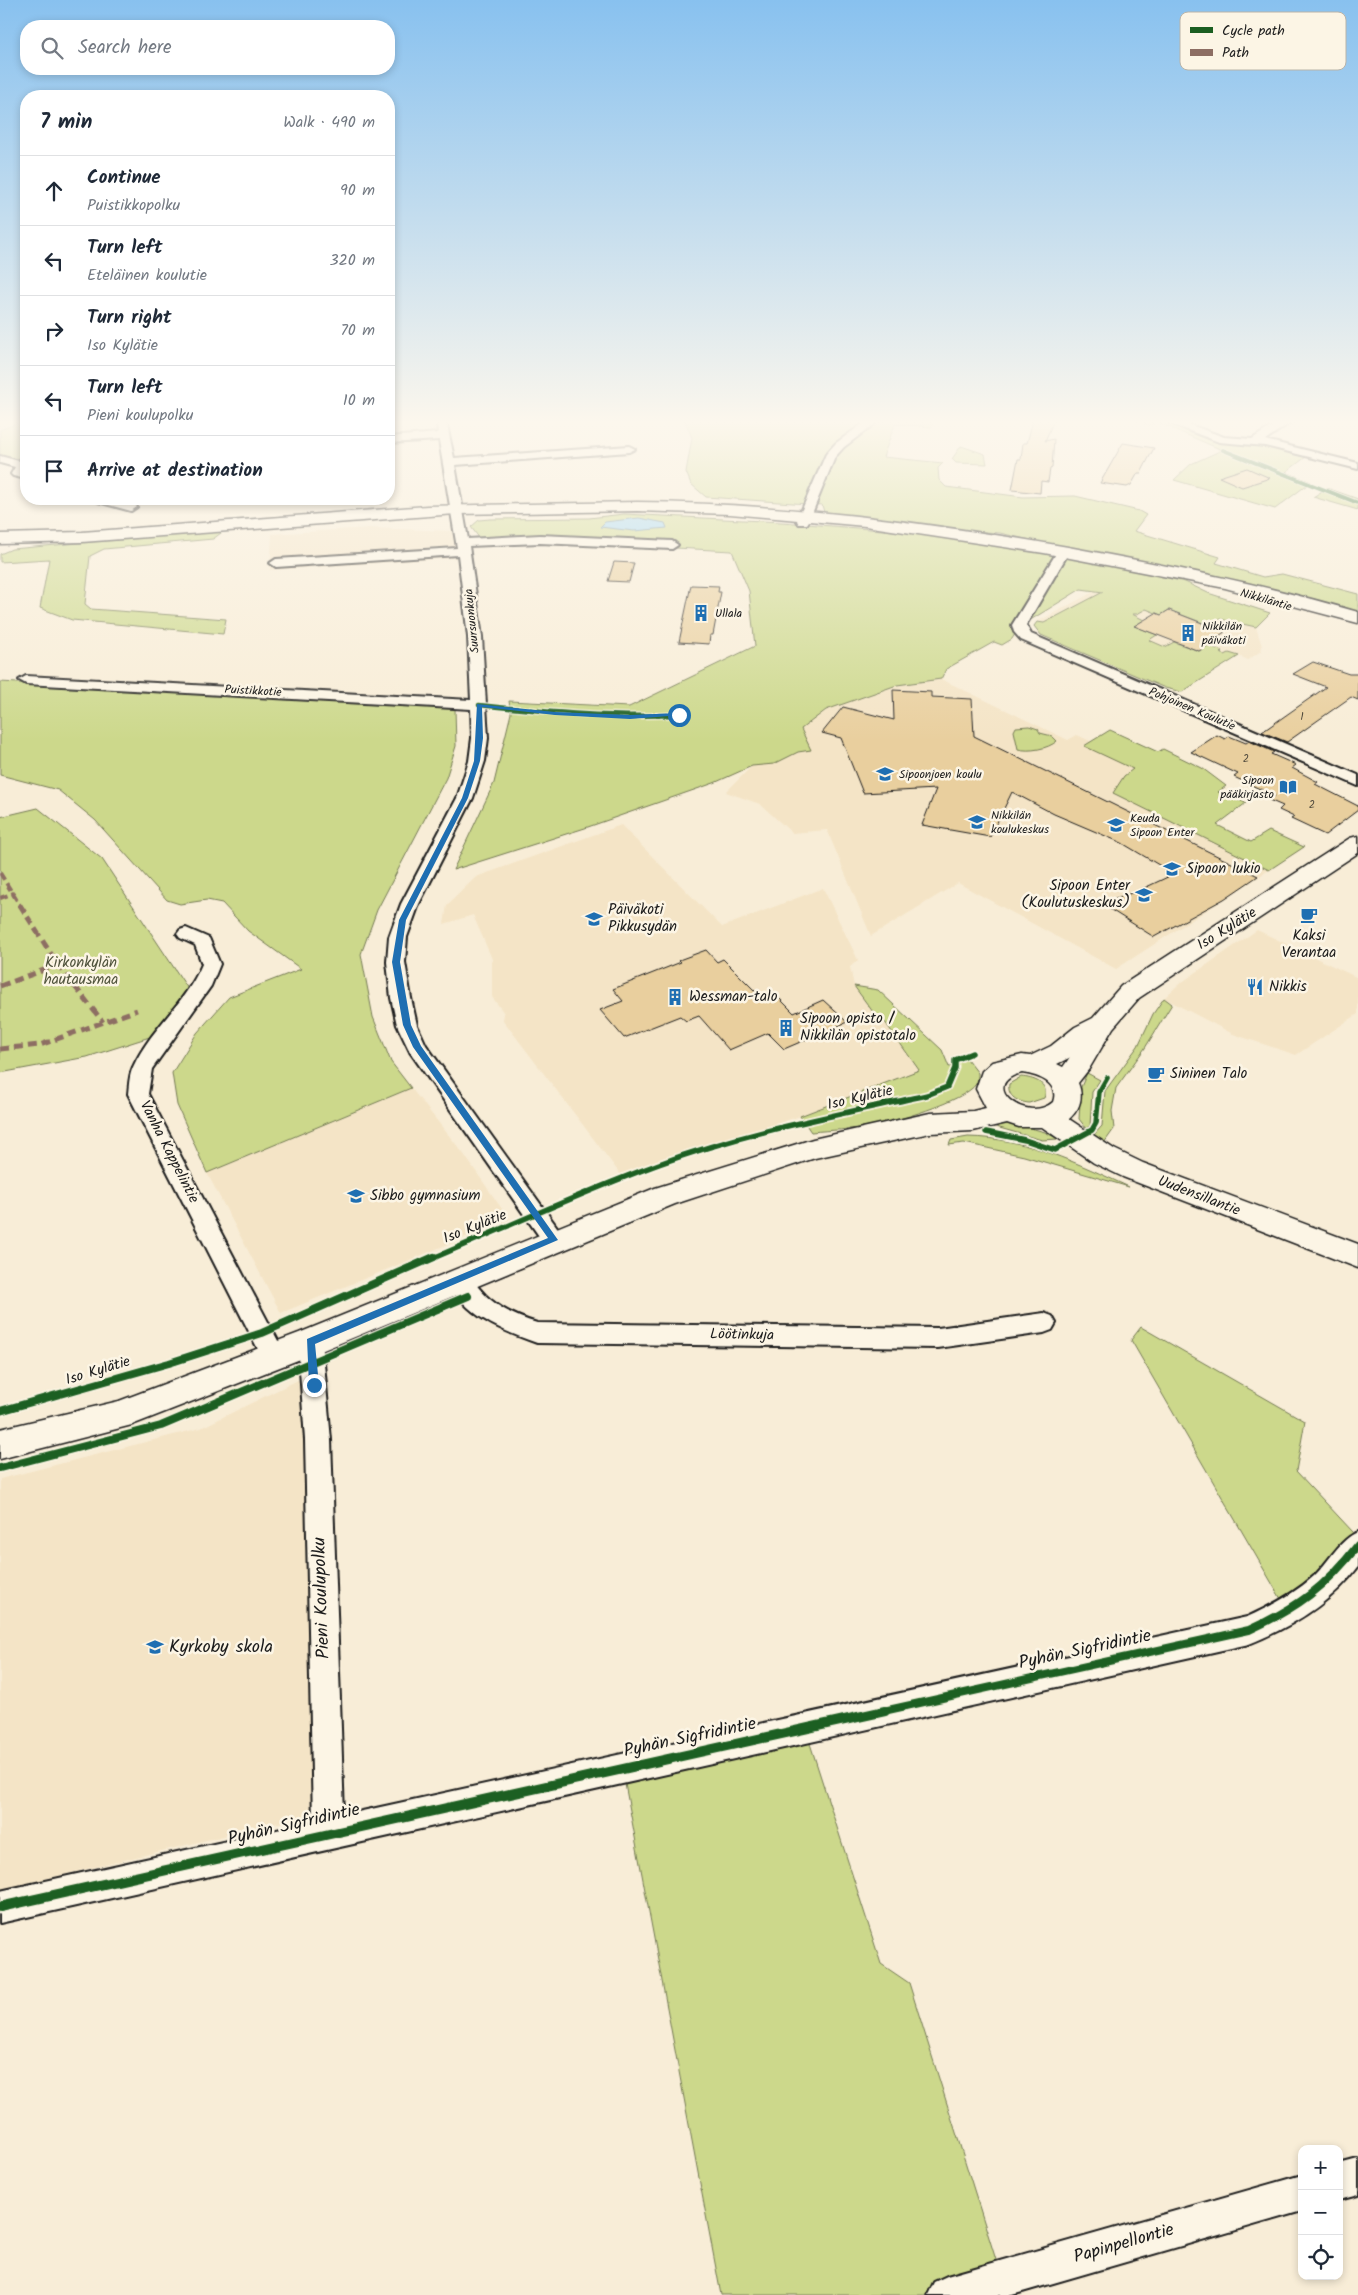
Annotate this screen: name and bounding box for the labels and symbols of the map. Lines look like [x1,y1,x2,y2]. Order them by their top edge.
legend [1180,12,1346,70]
text: Cycle path [1222,20,1285,42]
text: Path [1222,42,1249,64]
street label: Nikkiläntie [1238,584,1295,617]
street label: Suursuonkuja [459,587,485,654]
building icon: Ullala [691,603,711,623]
place label: Ullala [715,604,743,623]
place label: Nikkilän päiväkoti [1201,617,1247,650]
building icon: Nikkilän päiväkoti [1178,623,1198,643]
street label: Puistikkotie [224,680,283,702]
street label: Pohjoinen Koulutie [1146,682,1239,736]
route start [668,704,691,727]
house number: 1 [1300,708,1304,726]
house number: 2 [1243,750,1249,768]
school or university icon: Sipoonjoen koulu [875,764,895,784]
place label: Sipoonjoen koulu [899,765,982,784]
place label: Sipoon pääkirjasto [1220,771,1274,804]
library icon: Sipoon pääkirjasto [1278,777,1298,797]
house number: 2 [1309,796,1315,814]
place label: Nikkilän koulukeskus [991,806,1049,839]
place label: Keuda Sipoon Enter [1130,809,1196,842]
school or university icon: Nikkilän koulukeskus [967,812,987,832]
school or university icon: Keuda Sipoon Enter [1106,815,1126,835]
place label: Sipoon lukio [1186,857,1261,881]
school or university icon: Sipoon lukio [1162,859,1182,879]
place label: Sipoon Enter (Koulutuskeskus) [1021,874,1131,915]
school or university icon: Sipoon Enter (Koulutuskeskus) [1134,885,1154,905]
place label: Päiväkoti Pikkusydän [608,898,677,939]
street label: Iso Kylätie [1192,901,1262,957]
cafe icon: Kaksi Verantaa [1299,905,1319,925]
school or university icon: Päiväkoti Pikkusydän [584,909,604,929]
place label: Kaksi Verantaa [1282,924,1336,965]
park label: Kirkonkylän hautausmaa [44,951,118,992]
place label: Nikkis [1269,975,1307,999]
restaurant icon: Nikkis [1245,977,1265,997]
place label: Wessman-talo [689,985,778,1009]
building icon: Wessman-talo [665,987,685,1007]
place label: Sipoon opisto / Nikkilän opistotalo [800,1007,916,1048]
building icon: Sipoon opisto / Nikkilän opistotalo [776,1018,796,1038]
place label: Sininen Talo [1170,1062,1248,1086]
cafe icon: Sininen Talo [1146,1064,1166,1084]
street label: Iso Kylätie [825,1079,895,1117]
street label: Vanha Kappelintie [133,1096,205,1208]
street label: Uudensillantie [1154,1169,1244,1223]
place label: Sibbo gymnasium [370,1184,480,1208]
school or university icon: Sibbo gymnasium [346,1186,366,1206]
street label: Iso Kylätie [440,1203,511,1251]
street label: Löötinkuja [710,1322,774,1348]
street label: Iso Kylätie [63,1350,134,1392]
route end [303,1374,326,1397]
street label: Pieni Koulupolku [305,1536,339,1659]
street label: Pyhän Sigfridintie [1016,1622,1154,1678]
place label: Kyrkoby skola [169,1633,273,1662]
school or university icon: Kyrkoby skola [145,1637,165,1657]
street label: Pyhän Sigfridintie [621,1710,759,1766]
street label: Pyhän Sigfridintie [225,1796,363,1854]
street label: Papinpellontie [1070,2216,1178,2272]

